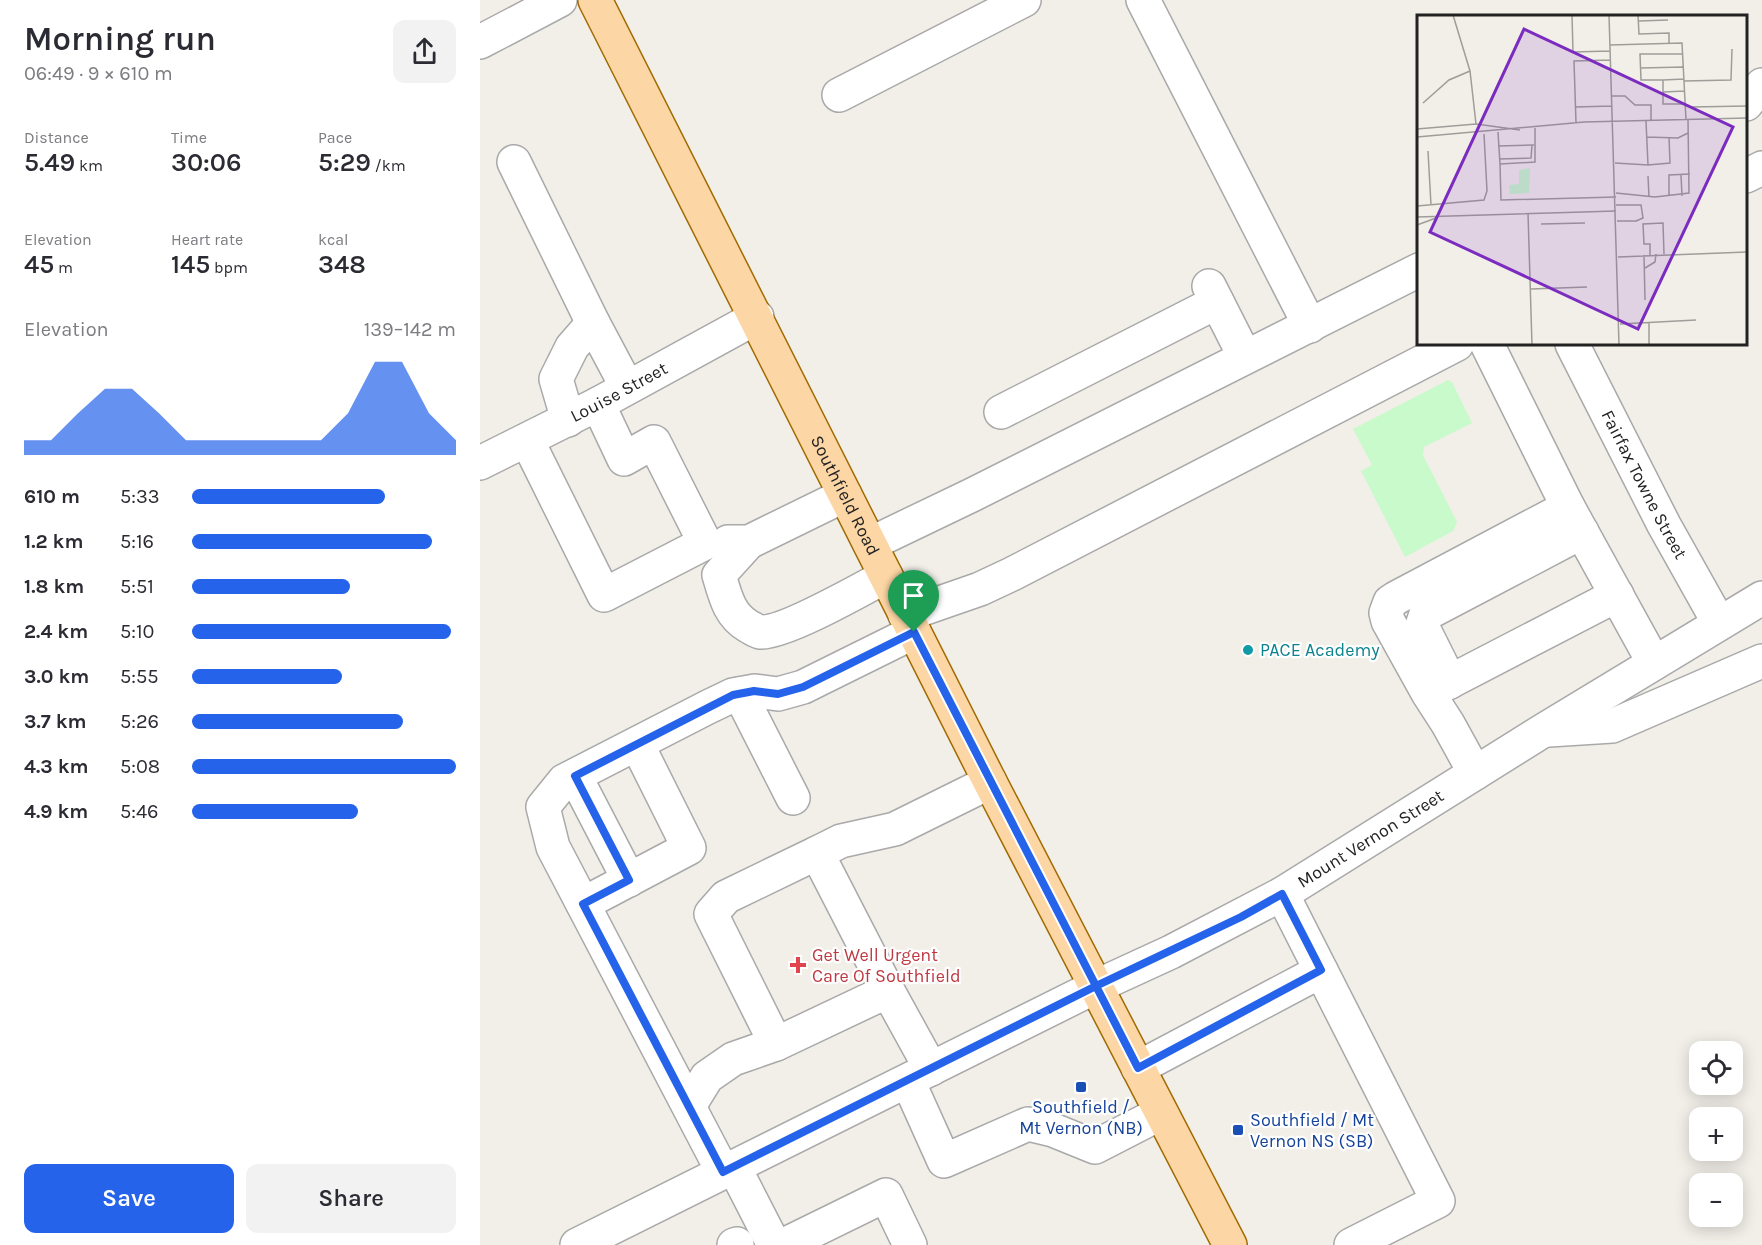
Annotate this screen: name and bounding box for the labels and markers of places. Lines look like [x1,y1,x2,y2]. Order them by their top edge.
pin [888,570,939,632]
place label: PACE Academy [1260,639,1380,661]
marker: PACE Academy [1241,643,1255,657]
place label: Get Well Urgent Care Of Southfield [812,944,961,987]
marker: Get Well Urgent Care Of Southfield [789,956,807,974]
marker: Southfield / Mt Vernon (NB) [1074,1080,1088,1094]
place label: Southfield / Mt Vernon (NB) [1019,1096,1143,1139]
place label: Southfield / Mt Vernon NS (SB) [1250,1109,1374,1152]
marker: Southfield / Mt Vernon NS (SB) [1231,1123,1245,1137]

